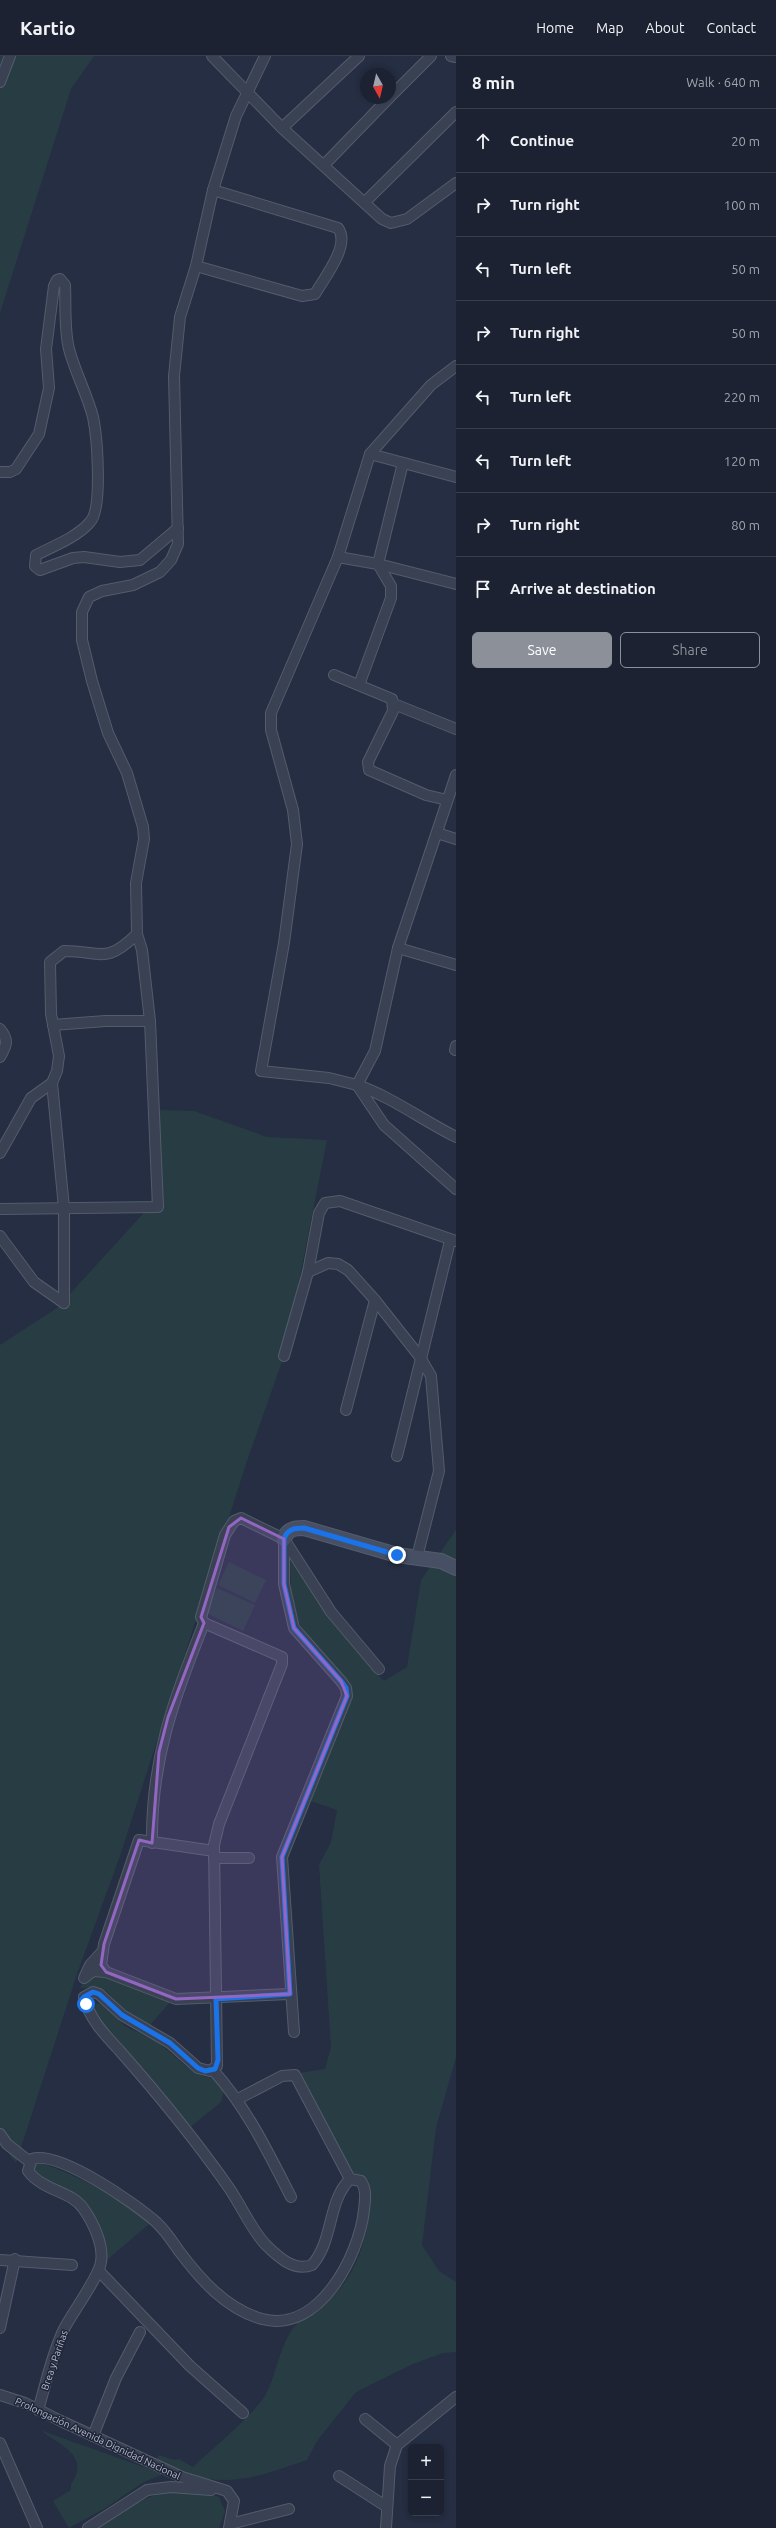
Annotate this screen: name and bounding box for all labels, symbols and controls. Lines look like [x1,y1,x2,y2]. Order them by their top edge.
text: Kartio [20,17,76,39]
text: Home [536,20,574,36]
text: Map [596,20,624,36]
text: About [646,20,685,36]
text: Contact [707,20,756,36]
north arrow [360,68,396,104]
text: 8 min [472,73,515,92]
text: Walk · 640 m [686,75,760,89]
icon: ahead [472,130,494,152]
text: Continue [510,132,574,149]
text: 20 m [731,134,760,148]
icon: right [472,194,494,216]
text: Turn right [510,196,580,213]
text: 100 m [724,198,760,212]
icon: left [472,258,494,280]
text: Turn left [510,260,571,277]
text: 50 m [731,262,760,276]
icon: right [472,322,494,344]
text: Turn right [510,324,580,341]
text: 50 m [731,326,760,340]
icon: left [472,386,494,408]
text: Turn left [510,388,571,405]
text: 220 m [724,390,760,404]
icon: left [472,450,494,472]
text: Turn left [510,452,571,469]
text: 120 m [724,454,760,468]
icon: right [472,514,494,536]
text: Turn right [510,516,580,533]
text: 80 m [731,518,760,532]
icon: arrive [472,578,494,600]
text: Arrive at destination [510,580,656,597]
button: Save [472,632,612,668]
button: Share [620,632,760,668]
route end [388,1546,406,1564]
route start [77,1995,95,2013]
street label: Brea y Pariñas [39,2329,70,2392]
street label: Prolongación Avenida Dignidad Nacional [13,2395,182,2482]
map controls [408,2444,444,2516]
button: + [408,2444,444,2480]
button: − [408,2480,444,2516]

